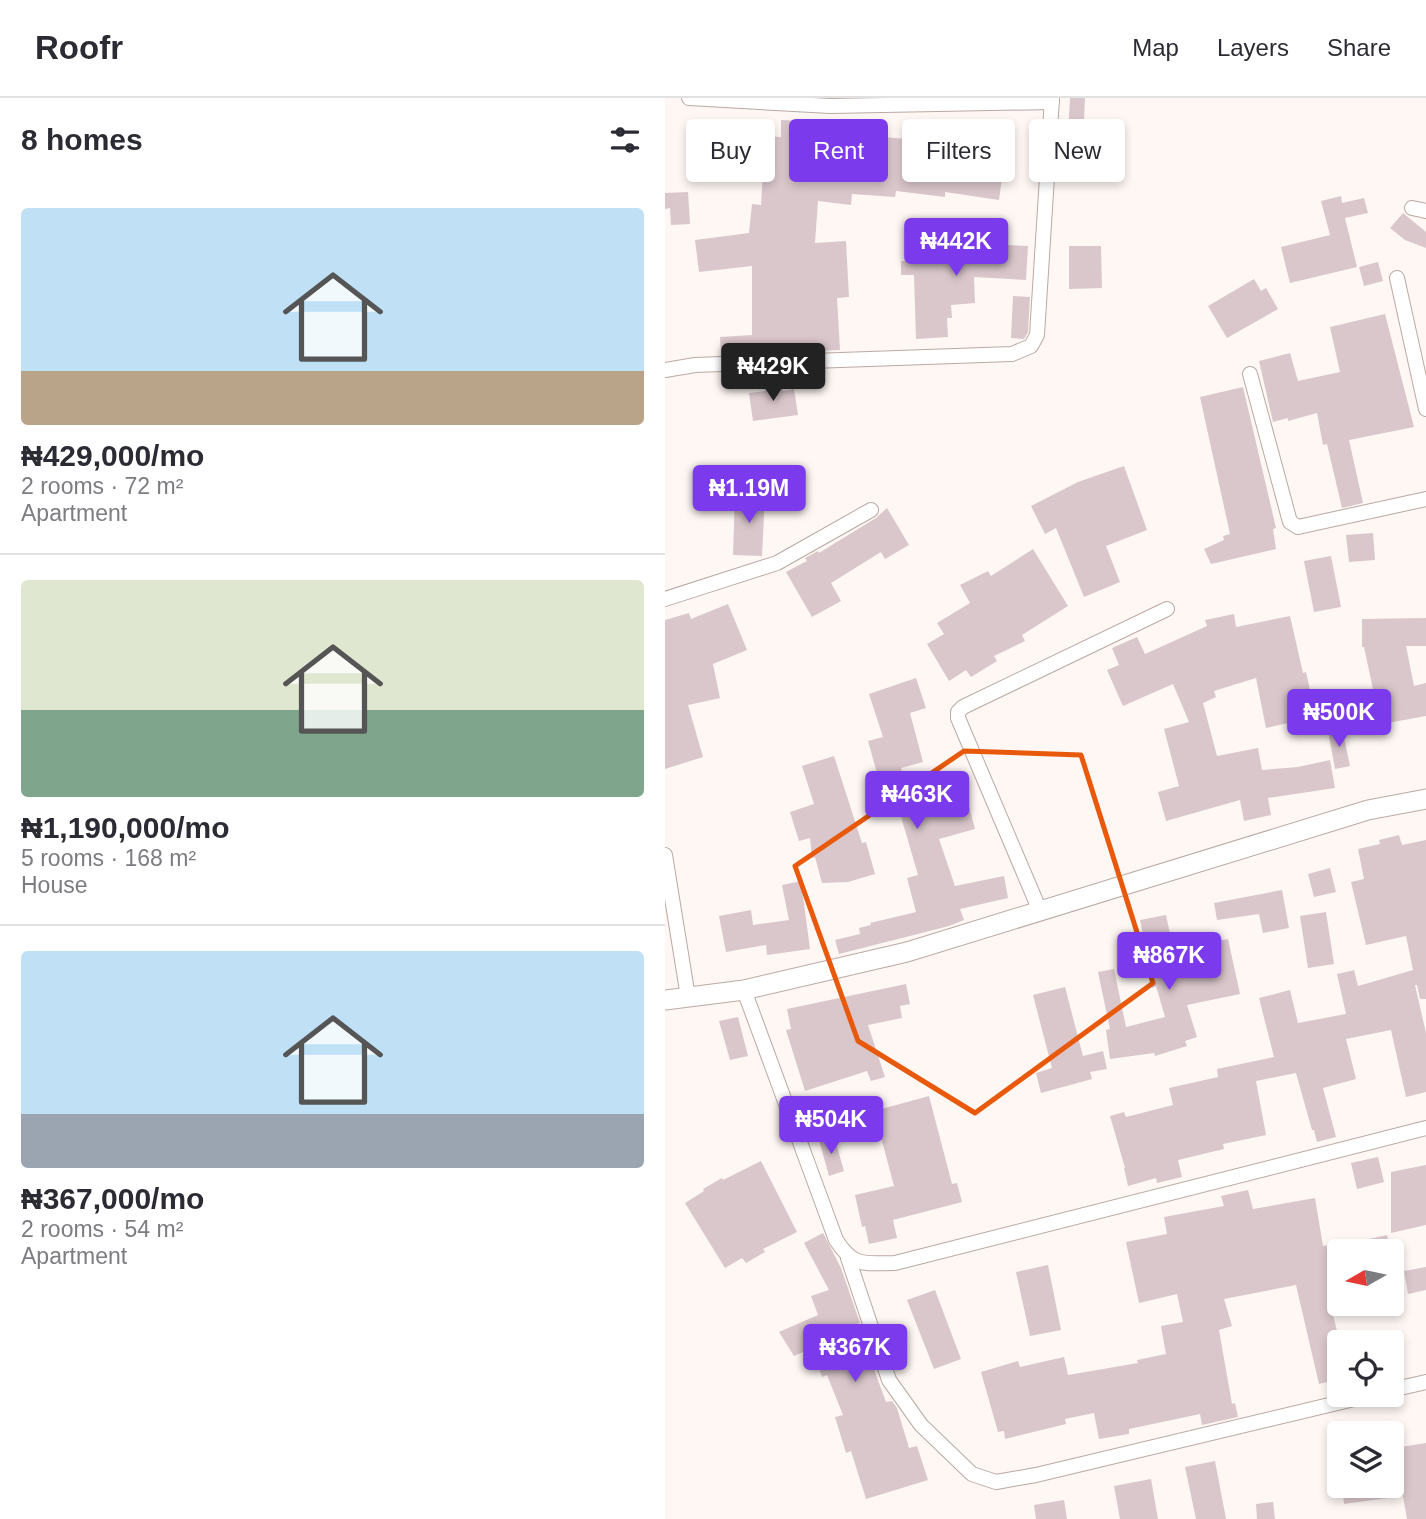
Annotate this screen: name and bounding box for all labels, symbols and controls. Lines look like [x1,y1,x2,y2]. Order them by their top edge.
text: Roofr [35,29,123,66]
text: Map [1132,34,1179,61]
text: Layers [1217,34,1289,61]
text: Share [1327,34,1391,61]
chip: Buy [686,119,775,182]
chip: Rent [789,119,888,182]
chip: Filters [902,119,1015,182]
chip: New [1029,119,1125,182]
icon: filters [606,121,644,159]
text: 8 homes [21,123,143,156]
pin: ₦442K [907,218,1005,278]
text: ₦442K [920,228,992,254]
icon: home [270,254,396,380]
pin: ₦429K [724,344,822,403]
text: ₦429K [737,353,809,379]
text: ₦429,000/mo [21,439,204,472]
pin: ₦1.19M [692,466,806,525]
text: 2 rooms · 72 m² [21,473,183,499]
text: ₦1.19M [709,475,789,501]
text: Apartment [21,500,127,526]
icon: home [270,626,396,752]
pin: ₦500K [1290,690,1388,749]
text: ₦500K [1303,699,1375,725]
pin: ₦463K [868,772,966,831]
text: ₦463K [881,781,953,807]
text: ₦1,190,000/mo [21,811,229,844]
text: 5 rooms · 168 m² [21,845,196,871]
text: House [21,872,87,898]
pin: ₦867K [1120,932,1218,992]
text: ₦867K [1133,942,1205,968]
icon: home [270,997,396,1123]
pin: ₦504K [782,1096,880,1156]
text: ₦504K [795,1106,867,1132]
text: ₦367,000/mo [21,1182,204,1215]
text: 2 rooms · 54 m² [21,1216,183,1242]
north arrow [1327,1239,1403,1316]
map controls [1327,1239,1404,1498]
text: Apartment [21,1243,127,1269]
pin: ₦367K [806,1324,904,1384]
button: locate [1327,1330,1404,1407]
text: ₦367K [819,1334,891,1360]
button: layers [1327,1421,1404,1498]

